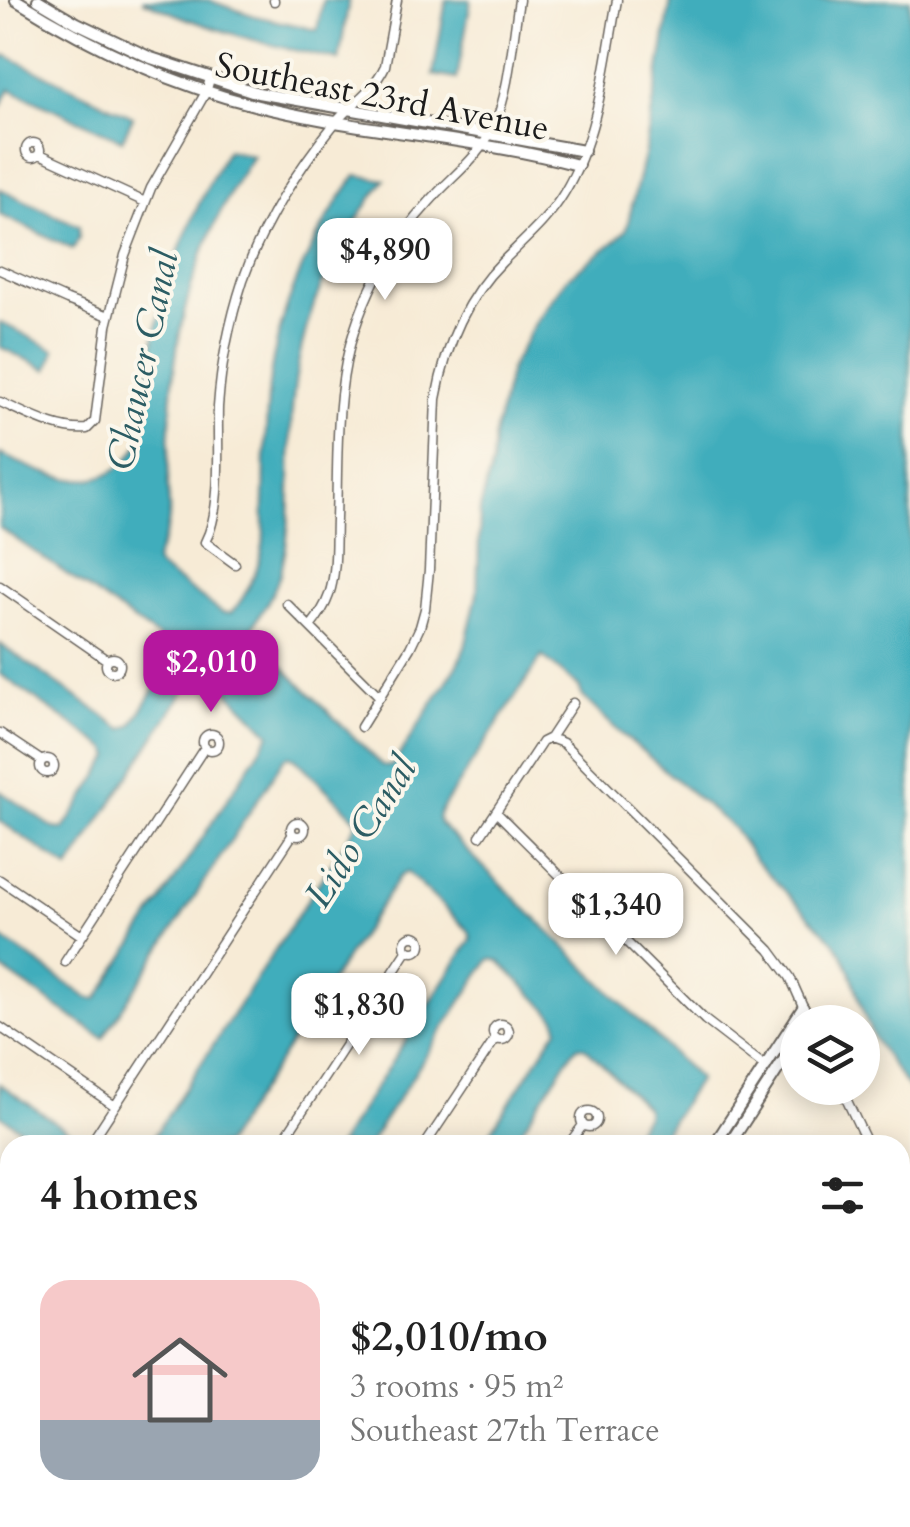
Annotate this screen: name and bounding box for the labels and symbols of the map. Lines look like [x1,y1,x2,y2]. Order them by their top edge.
street label: Southeast 23rd Avenue [211,41,553,153]
pin: $4,890 [304,218,466,303]
water label: Chaucer Canal [94,244,192,475]
pin: $2,010 [130,630,292,715]
water label: Lido Canal [293,745,430,918]
pin: $1,340 [535,873,697,958]
pin: $1,830 [278,973,440,1058]

